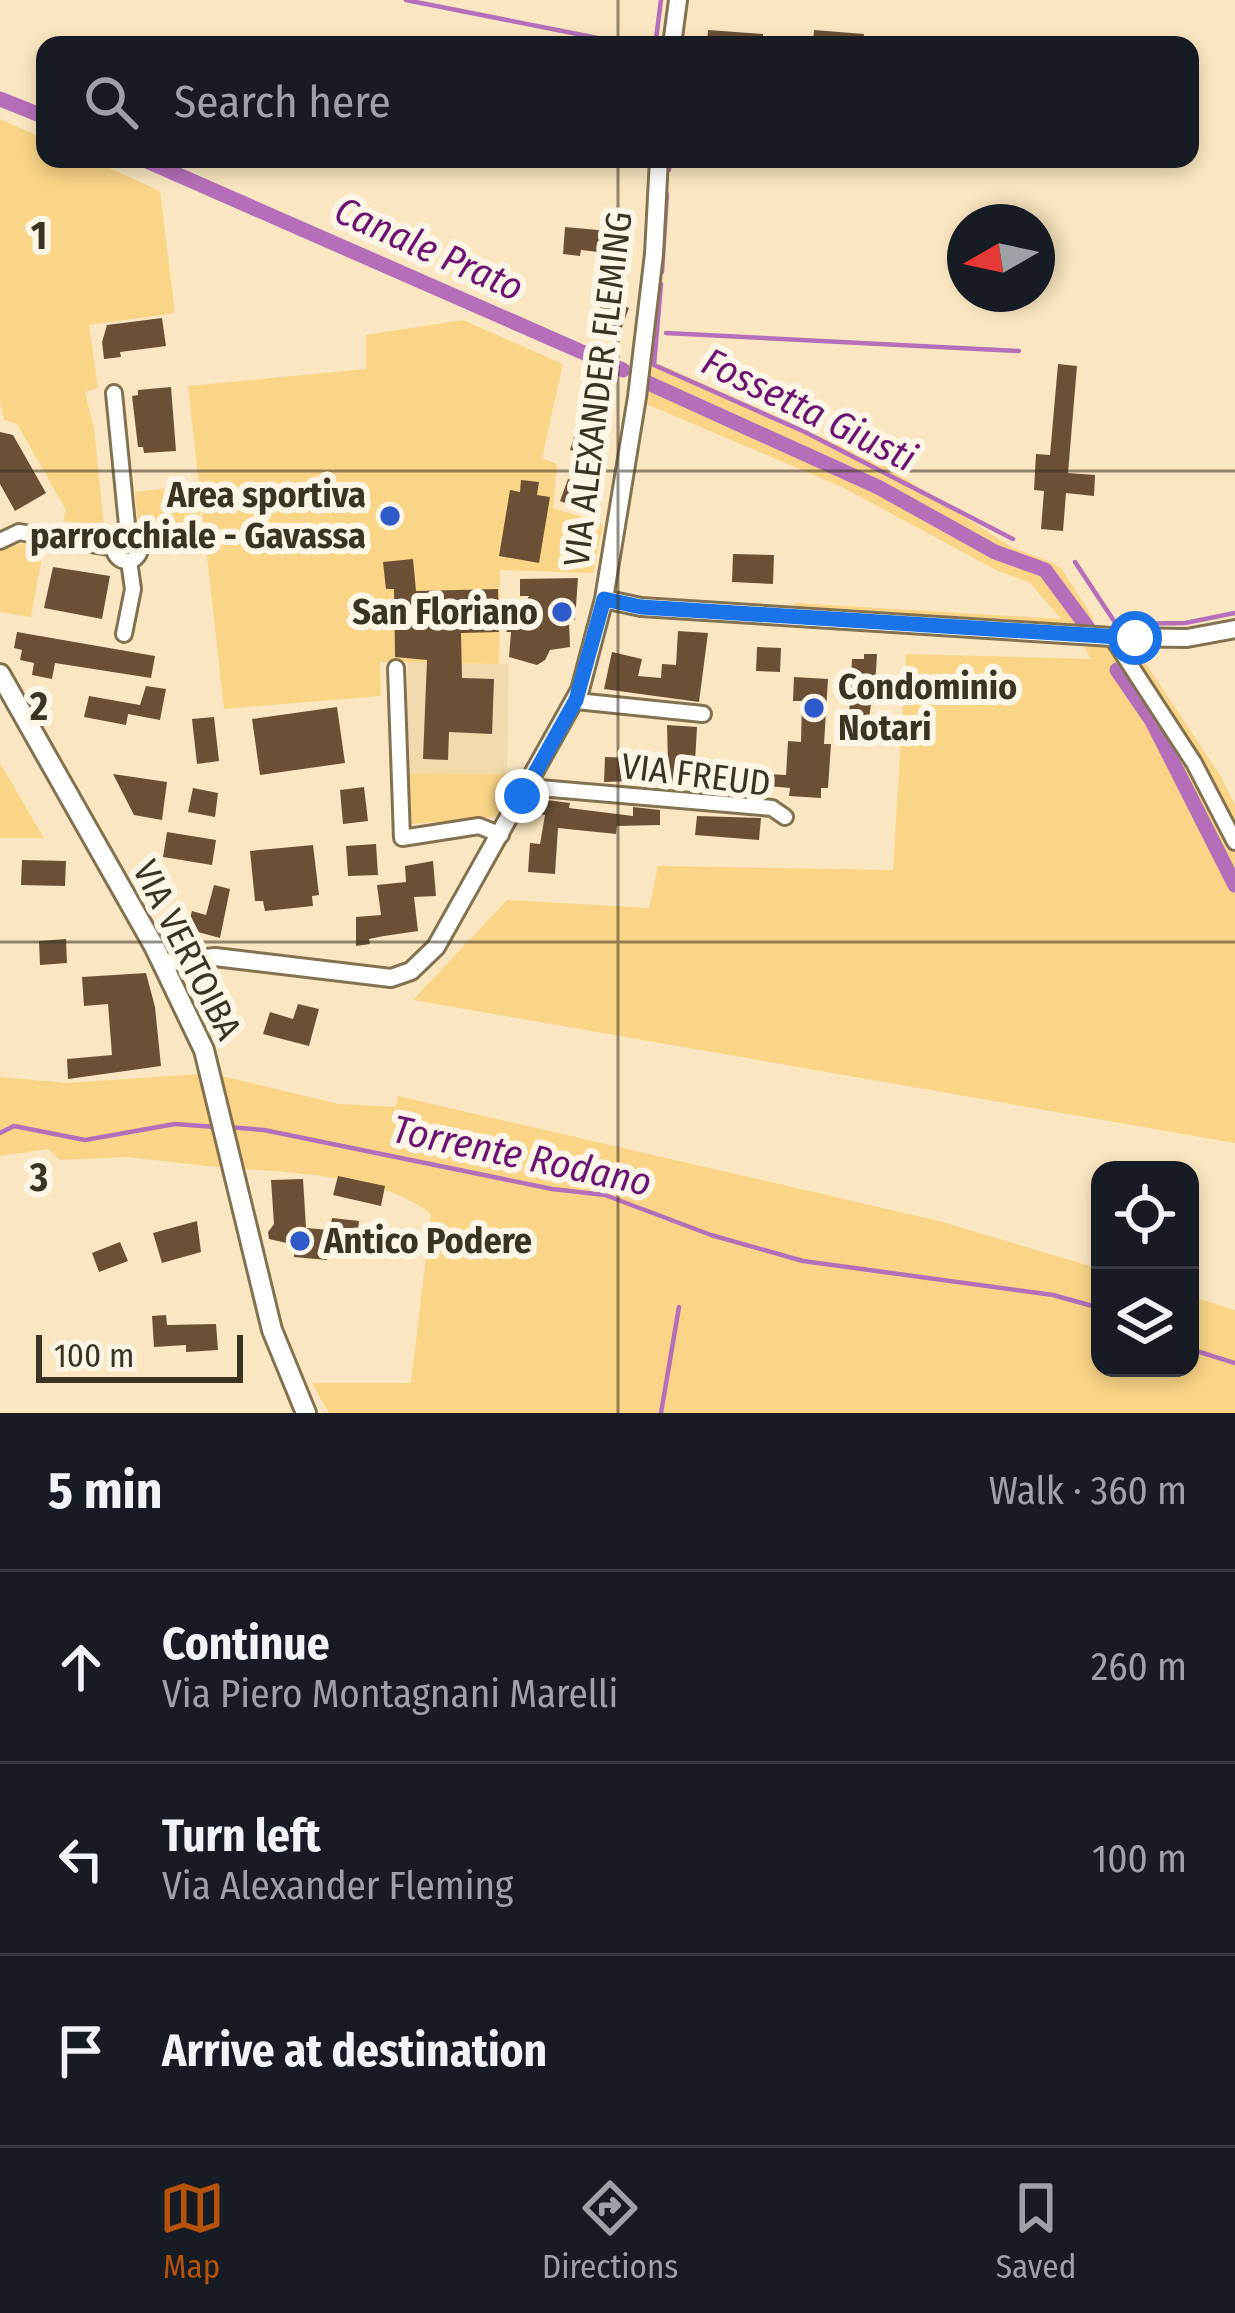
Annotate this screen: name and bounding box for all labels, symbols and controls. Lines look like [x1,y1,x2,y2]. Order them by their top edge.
search box [36,36,1199,168]
icon: search [78,69,144,135]
text: Search here [174,75,391,129]
water label: Canale Prato [328,187,530,311]
north arrow [947,204,1055,312]
street label: VIA ALEXANDER FLEMING [554,209,642,569]
text: 1 [31,213,47,259]
water label: Fossetta Giusti [695,338,924,482]
place label: Area sportiva parrocchiale - Gavassa [30,473,366,558]
marker: Area sportiva parrocchiale - Gavassa [377,503,403,529]
place label: San Floriano [352,590,538,634]
marker: San Floriano [549,599,575,625]
route start [1108,611,1162,665]
place label: Condominio Notari [838,665,1017,750]
text: 2 [29,684,48,730]
marker: Condominio Notari [801,695,827,721]
street label: VIA FREUD [619,744,773,806]
route end [495,769,549,823]
street label: VIA VERTOIBA [123,853,251,1047]
water label: Torrente Rodano [388,1106,656,1206]
text: 3 [29,1155,48,1201]
map controls [1091,1161,1199,1377]
button: locate [1091,1161,1199,1269]
place label: Antico Podere [323,1219,532,1263]
marker: Antico Podere [287,1228,313,1254]
button: layers [1091,1269,1199,1377]
scale bar [36,1329,243,1382]
text: 100 m [54,1336,134,1376]
text: 5 min [48,1460,163,1522]
text: Walk · 360 m [989,1468,1187,1514]
text: Continue [162,1617,330,1671]
icon: ahead [48,1634,114,1700]
text: 260 m [1091,1644,1187,1690]
text: Via Piero Montagnani Marelli [162,1671,618,1717]
text: Turn left [162,1809,321,1863]
icon: left [48,1826,114,1892]
text: 100 m [1092,1836,1187,1882]
text: Via Alexander Fleming [162,1863,513,1909]
icon: arrive [48,2018,114,2084]
text: Arrive at destination [162,2024,547,2078]
tab: Map [159,2175,225,2287]
tab: Directions [542,2175,678,2287]
tab: Saved [996,2175,1076,2287]

